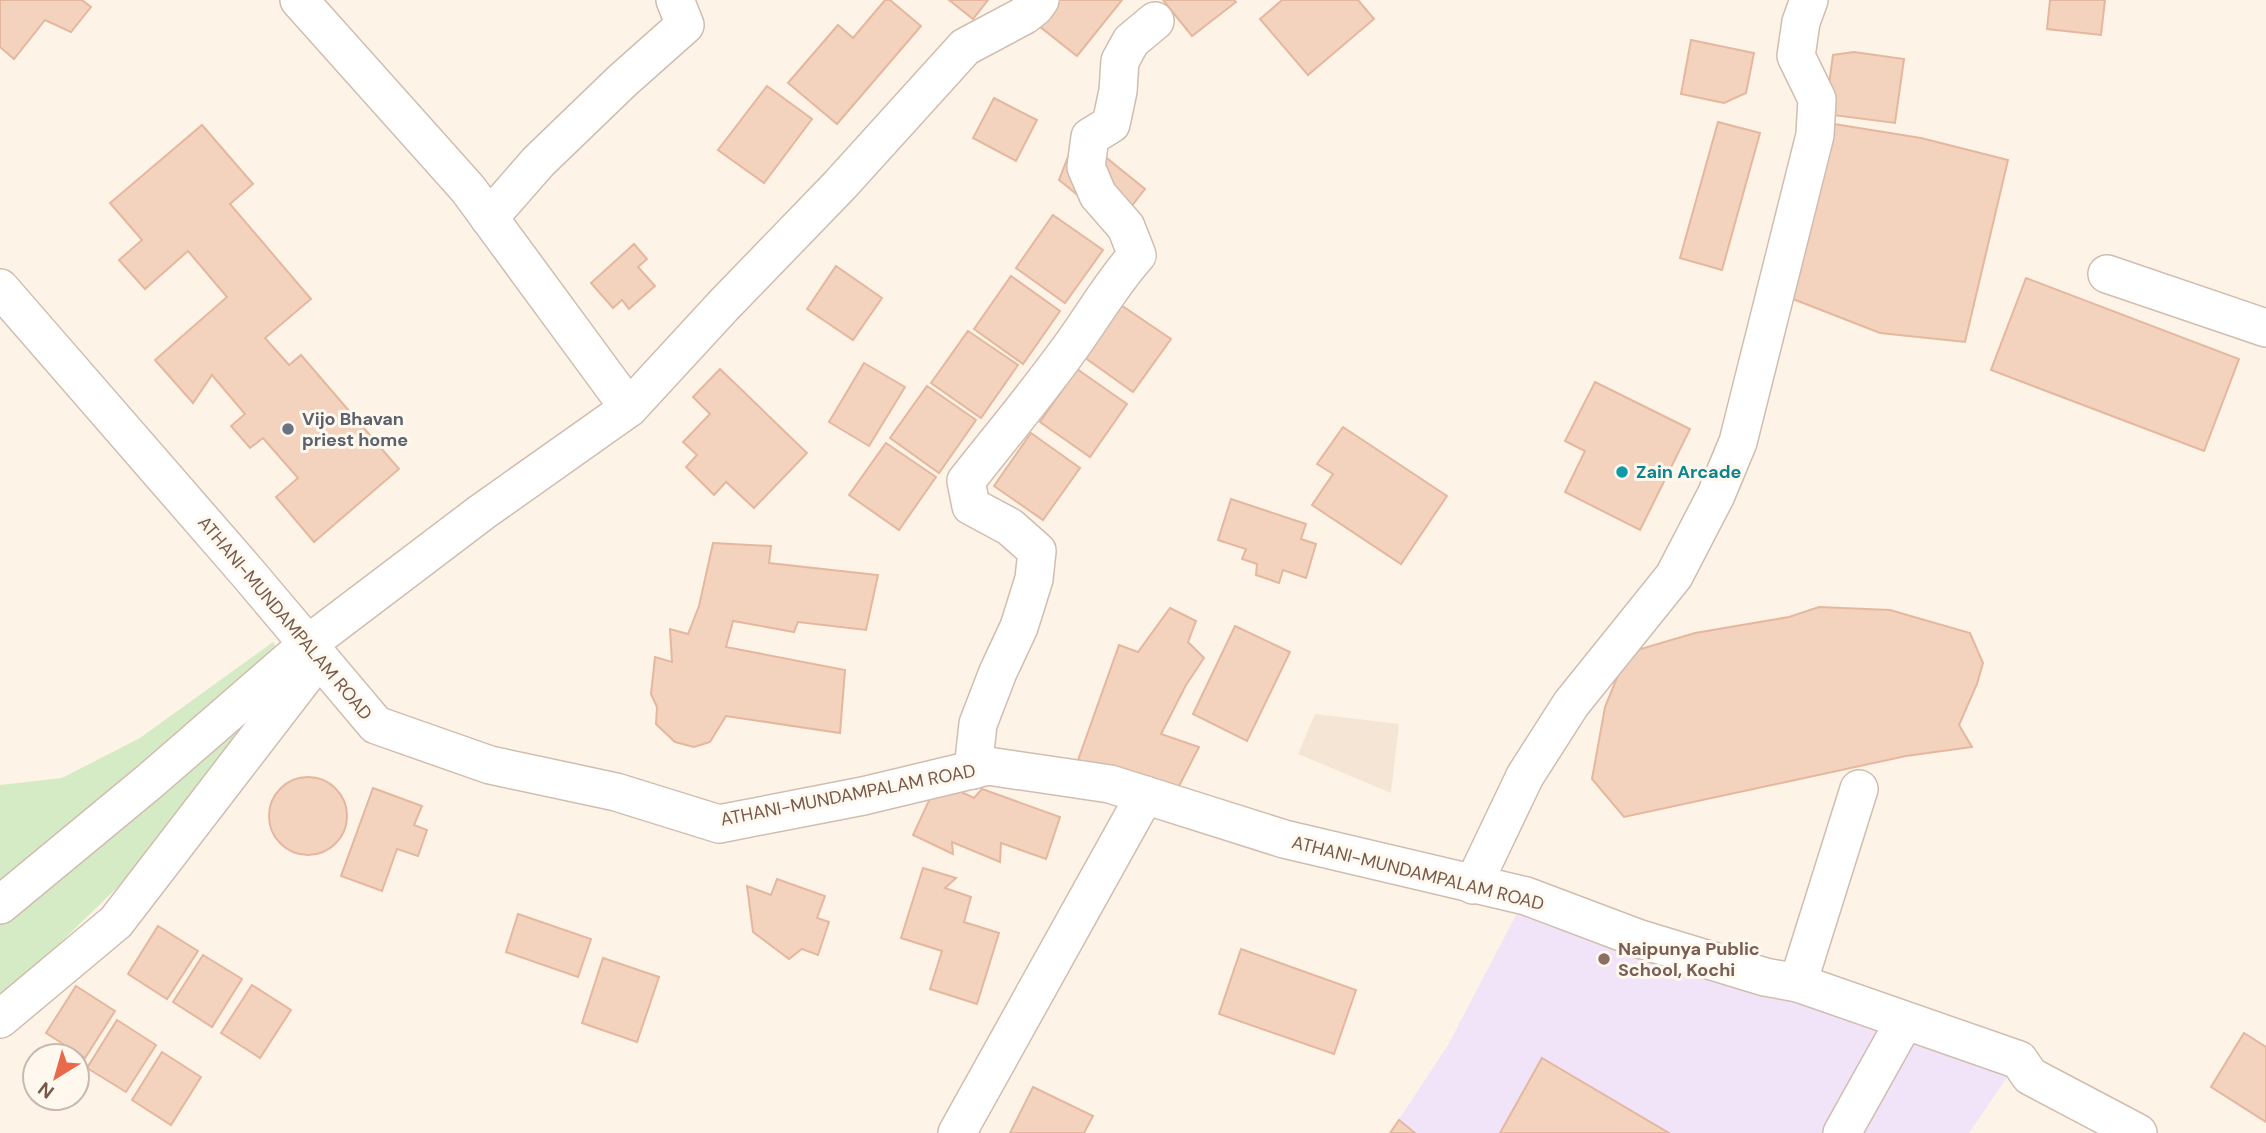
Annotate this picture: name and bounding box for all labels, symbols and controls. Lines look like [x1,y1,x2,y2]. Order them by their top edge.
place label: Vijo Bhavan priest home [302,407,408,452]
marker: Vijo Bhavan priest home [280,421,296,437]
place label: Zain Arcade [1636,460,1741,484]
marker: Zain Arcade [1614,464,1630,480]
street label: ATHANI-MUNDAMPALAM ROAD [192,511,378,725]
street label: ATHANI-MUNDAMPALAM ROAD [718,758,978,832]
street label: ATHANI-MUNDAMPALAM ROAD [1289,830,1547,916]
place label: Naipunya Public School, Kochi [1618,937,1760,982]
marker: Naipunya Public School, Kochi [1596,951,1612,967]
north arrow [21,1042,91,1112]
text: N [33,1076,59,1104]

